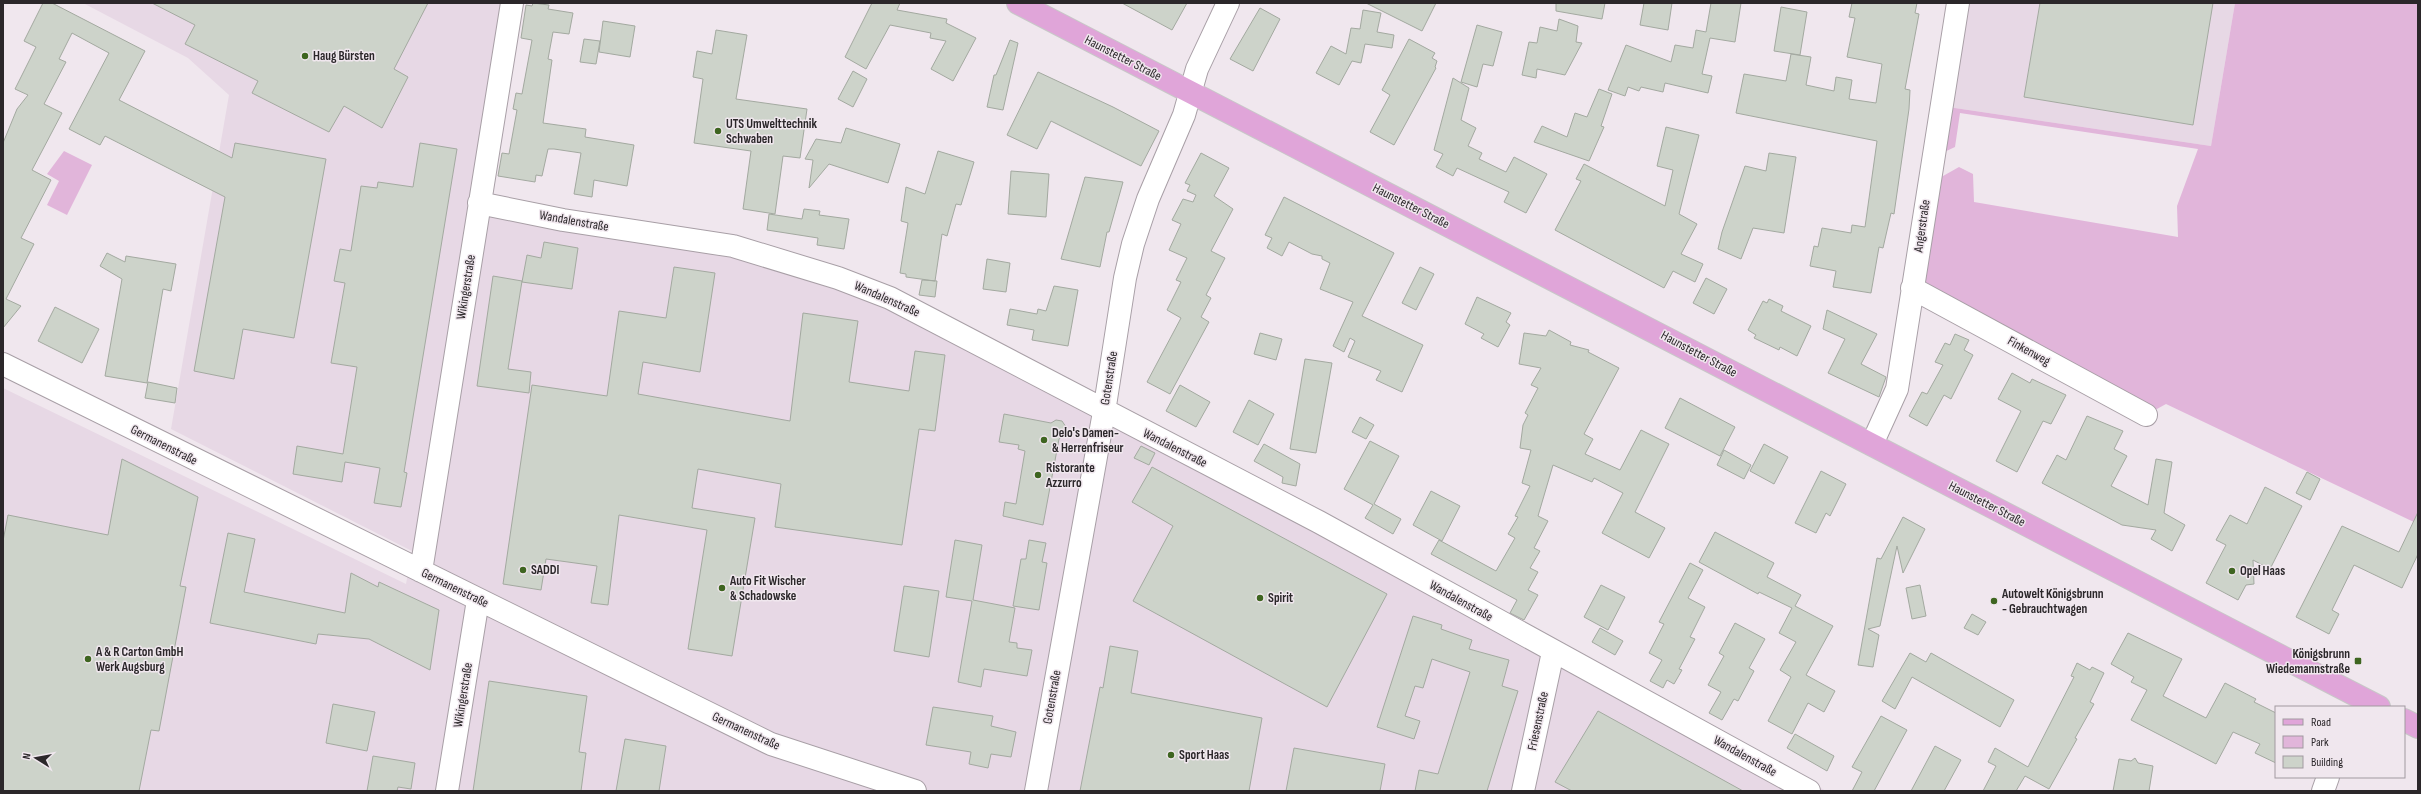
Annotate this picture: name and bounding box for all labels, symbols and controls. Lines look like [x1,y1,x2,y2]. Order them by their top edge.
street label: Haunstetter Straße [1082,32,1164,84]
place label: Haug Bürsten [313,48,375,64]
marker: Haug Bürsten [300,51,310,61]
place label: UTS Umwelttechnik Schwaben [726,116,817,147]
marker: UTS Umwelttechnik Schwaben [713,126,723,136]
street label: Haunstetter Straße [1370,180,1452,232]
street label: Angerstraße [1910,199,1934,254]
street label: Wandalenstraße [538,207,610,235]
street label: Wikingerstraße [453,253,479,321]
street label: Wandalenstraße [852,277,922,321]
street label: Haunstetter Straße [1658,327,1740,381]
street label: Finkenweg [2005,333,2053,369]
street label: Gotenstraße [1097,350,1121,406]
street label: Germanenstraße [128,421,200,469]
place label: Delo's Damen- & Herrenfriseur [1052,425,1124,456]
street label: Wandalenstraße [1140,425,1210,471]
marker: Delo's Damen- & Herrenfriseur [1039,435,1049,445]
place label: Ristorante Azzurro [1045,460,1095,491]
marker: Ristorante Azzurro [1033,470,1043,480]
street label: Haunstetter Straße [1946,478,2028,530]
place label: SADDI [531,562,560,578]
place label: Opel Haas [2240,563,2285,579]
street label: Germanenstraße [419,565,491,611]
marker: SADDI [518,565,528,575]
marker: Opel Haas [2227,566,2237,576]
place label: Auto Fit Wischer & Schadowske [729,573,806,604]
street label: Wandalenstraße [1426,577,1496,625]
marker: Auto Fit Wischer & Schadowske [717,583,727,593]
place label: Autowelt Königsbrunn - Gebrauchtwagen [2001,586,2104,617]
place label: Spirit [1268,590,1294,606]
marker: Spirit [1255,593,1265,603]
marker: Autowelt Königsbrunn - Gebrauchtwagen [1989,596,1999,606]
place label: A & R Carton GmbH Werk Augsburg [95,644,183,675]
place label: Königsbrunn Wiedemannstraße [2266,646,2350,677]
marker: A & R Carton GmbH Werk Augsburg [83,654,93,664]
marker: Königsbrunn Wiedemannstraße [2353,656,2363,666]
street label: Wikingerstraße [450,661,476,729]
street label: Gotenstraße [1039,669,1065,725]
street label: Friesenstraße [1524,690,1552,752]
legend [2275,706,2405,778]
street label: Germanenstraße [710,708,782,754]
text: Road [2311,715,2331,730]
street label: Wandalenstraße [1710,732,1780,780]
text: Park [2311,735,2329,750]
north arrow [16,738,56,778]
place label: Sport Haas [1179,747,1229,763]
marker: Sport Haas [1166,750,1176,760]
text: N [20,752,34,760]
text: Building [2311,755,2343,770]

